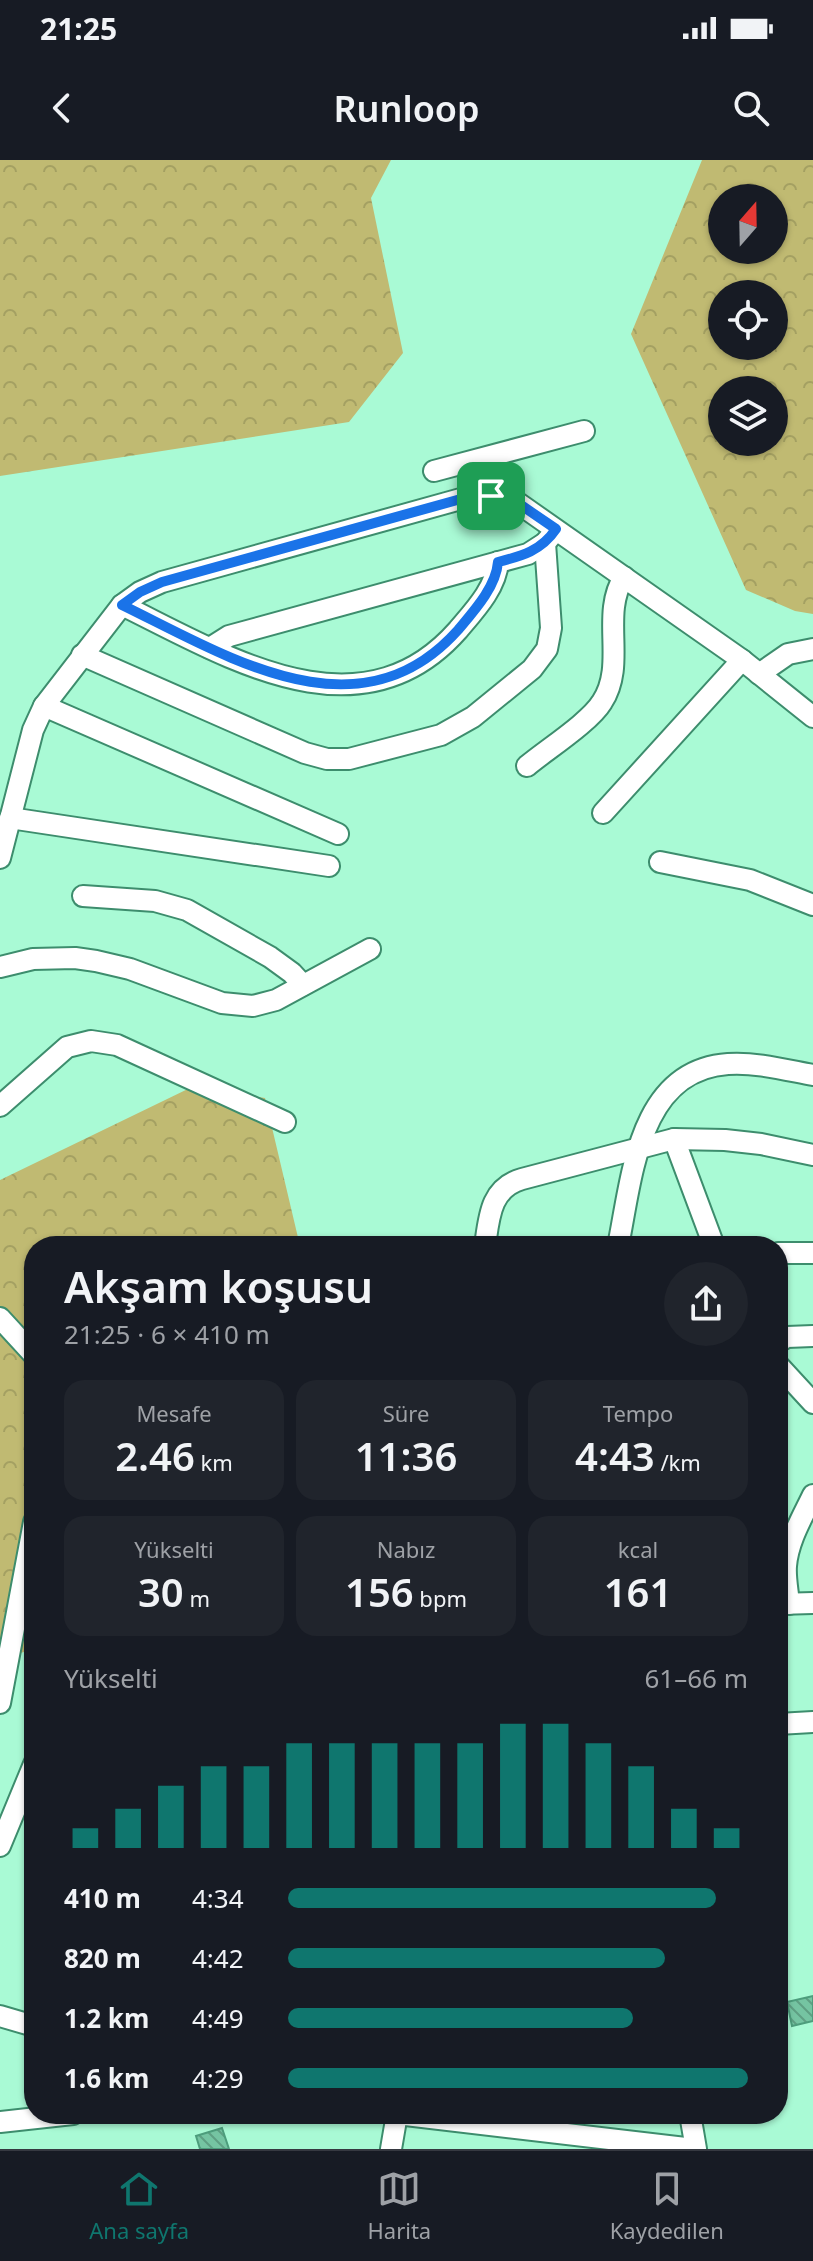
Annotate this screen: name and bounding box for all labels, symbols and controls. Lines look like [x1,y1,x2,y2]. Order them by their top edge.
text: 21:25 [40,8,117,49]
text: Runloop [333,84,480,133]
icon: back [40,86,84,130]
icon: search [729,86,773,130]
north arrow [708,184,788,264]
map controls [708,184,788,456]
button: locate [708,280,788,360]
button: layers [708,376,788,456]
pin [457,462,525,530]
icon: arrive [469,474,513,518]
text: Akşam koşusu [64,1256,373,1316]
button: share [664,1262,748,1346]
text: 21:25 · 6 × 410 m [64,1316,270,1352]
text: Mesafe [136,1398,212,1428]
text: Süre [383,1398,429,1428]
text: Tempo [603,1398,673,1428]
text: 2.46 [115,1428,195,1483]
text: 11:36 [355,1428,457,1483]
text: 4:43 [575,1428,655,1483]
text: km [195,1447,233,1477]
text: /km [655,1447,701,1477]
text: Yükselti [134,1534,214,1564]
text: Nabız [377,1534,435,1564]
text: kcal [618,1534,658,1564]
text: 30 [138,1564,184,1619]
text: 156 [345,1564,414,1619]
text: 161 [604,1564,672,1619]
text: m [184,1583,210,1613]
text: bpm [414,1583,467,1613]
text: Yükselti [64,1660,158,1696]
text: 61–66 m [644,1660,748,1696]
text: 410 m [64,1880,141,1916]
text: 4:34 [192,1880,244,1916]
text: 820 m [64,1940,141,1976]
text: 4:42 [192,1940,244,1976]
text: 1.2 km [64,2000,149,2036]
text: 4:49 [192,2000,244,2036]
text: 1.6 km [64,2060,149,2096]
text: 4:29 [192,2060,244,2096]
tab: Ana sayfa [89,2167,189,2245]
tab: Harita [368,2167,431,2245]
tab: Kaydedilen [610,2167,724,2245]

